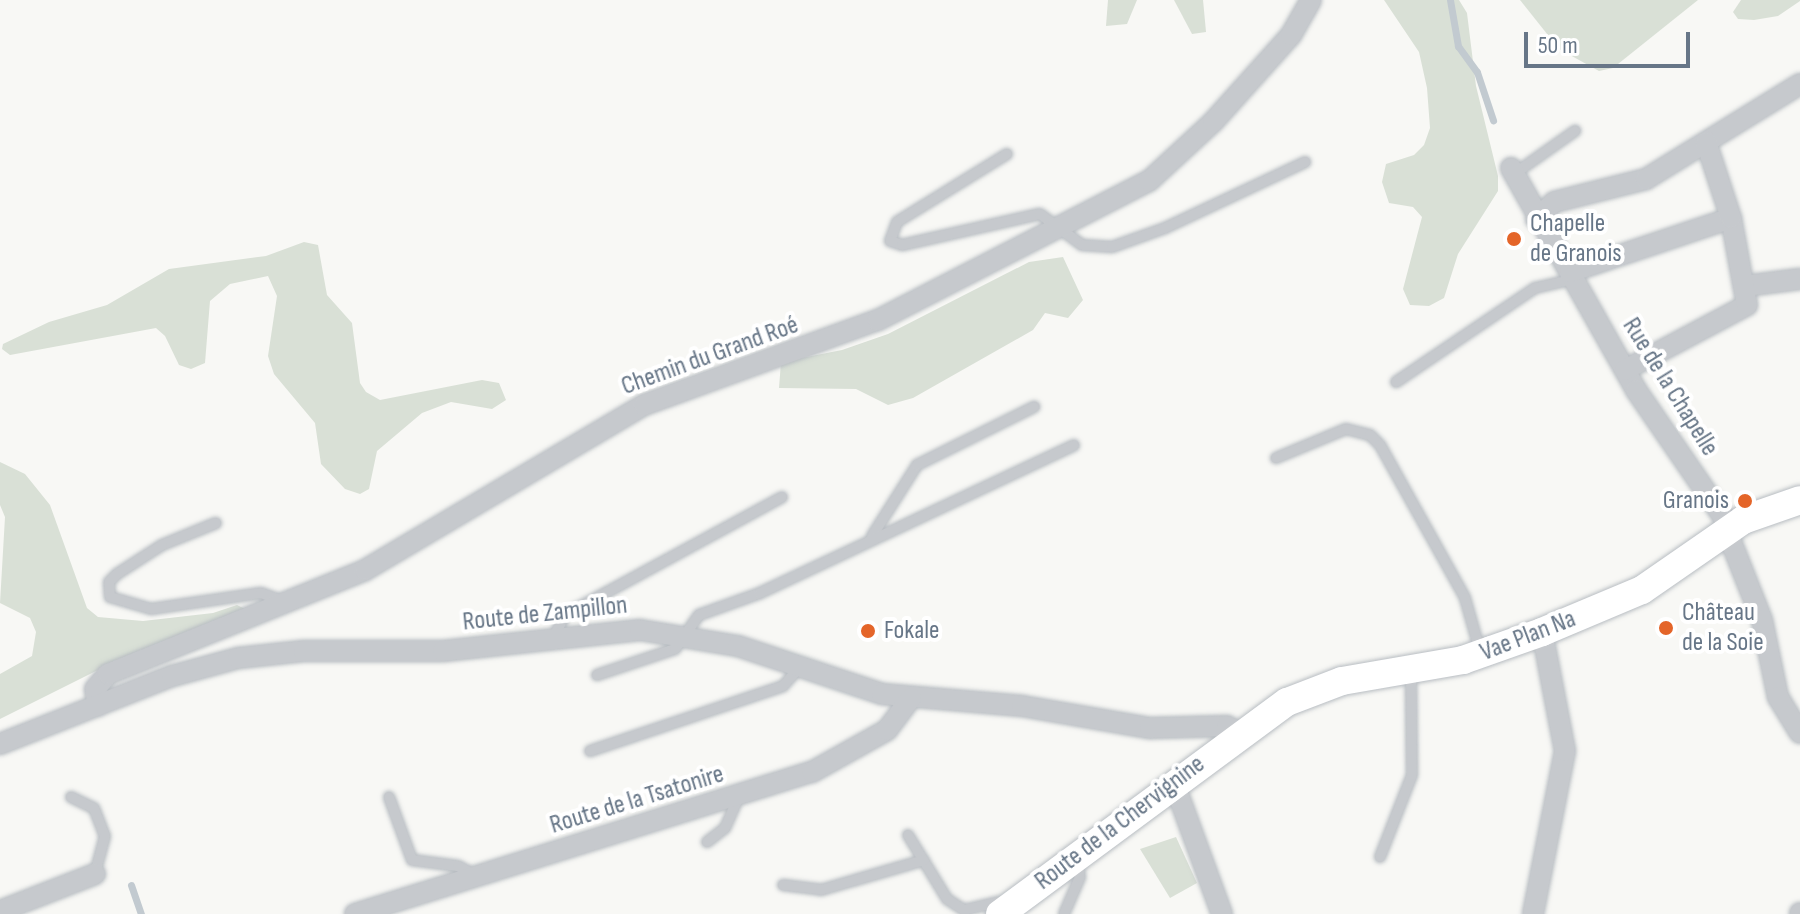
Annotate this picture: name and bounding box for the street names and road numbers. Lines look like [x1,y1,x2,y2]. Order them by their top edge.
street label: Chemin du Grand Roé [617,310,803,402]
street label: Rue de la Chapelle [1615,312,1725,462]
street label: Route de Zampillon [461,590,629,638]
street label: Vae Plan Na [1476,604,1580,668]
street label: Route de la Chervignine [1029,749,1211,897]
street label: Route de la Tsatonire [546,759,728,841]

